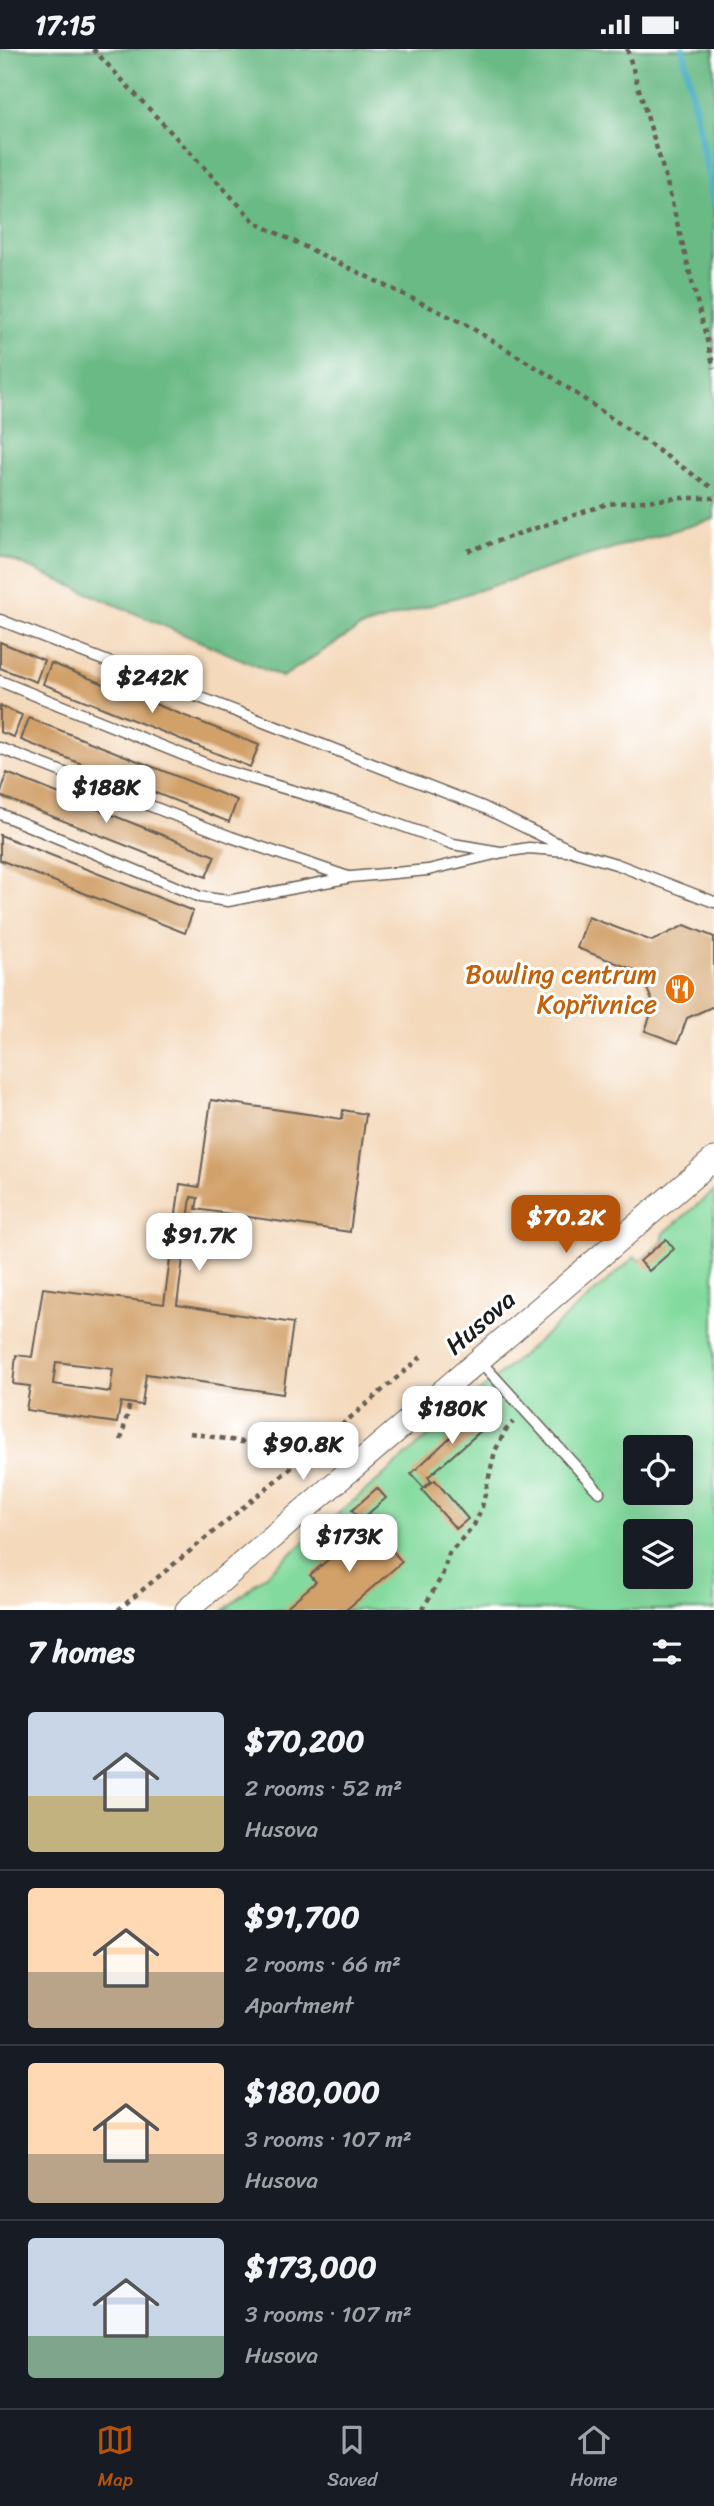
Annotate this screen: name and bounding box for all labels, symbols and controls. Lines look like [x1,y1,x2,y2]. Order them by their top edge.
text: 17:15 [35,2,96,48]
pin: $242K [103,655,201,715]
text: $242K [117,657,187,698]
pin: $188K [57,765,155,825]
text: $188K [72,767,140,808]
place label: Bowling centrum Kopřivnice [465,951,657,1027]
restaurant icon: Bowling centrum Kopřivnice [663,972,697,1006]
pin: $70.2K [509,1195,623,1255]
text: $70.2K [527,1197,605,1238]
pin: $91.7K [142,1213,256,1273]
text: $91.7K [162,1215,236,1256]
street label: Husova [434,1278,526,1366]
pin: $180K [403,1387,501,1446]
text: $180K [418,1388,486,1429]
pin: $90.8K [246,1423,360,1482]
text: $90.8K [264,1424,342,1465]
map controls [623,1435,693,1589]
button: locate [623,1435,693,1505]
pin: $173K [300,1515,398,1574]
text: $173K [316,1516,382,1557]
button: layers [623,1519,693,1589]
text: 7 homes [28,1625,135,1679]
icon: filters [648,1633,686,1671]
text: $70,200 [245,1714,365,1768]
icon: home [84,1740,168,1824]
text: 2 rooms · 52 m² [245,1768,402,1809]
text: Husova [245,1809,318,1850]
text: $91,700 [245,1890,360,1944]
icon: home [84,1916,168,2000]
text: 2 rooms · 66 m² [245,1944,401,1985]
text: Apartment [245,1985,354,2026]
text: $180,000 [245,2065,380,2119]
icon: home [84,2091,168,2175]
text: 3 rooms · 107 m² [245,2119,412,2160]
text: Husova [245,2160,318,2201]
text: $173,000 [245,2240,377,2294]
icon: home [84,2266,168,2350]
text: 3 rooms · 107 m² [245,2294,412,2335]
text: Husova [245,2335,318,2376]
tab: Map [96,2421,134,2496]
tab: Saved [327,2421,377,2496]
tab: Home [570,2421,618,2496]

